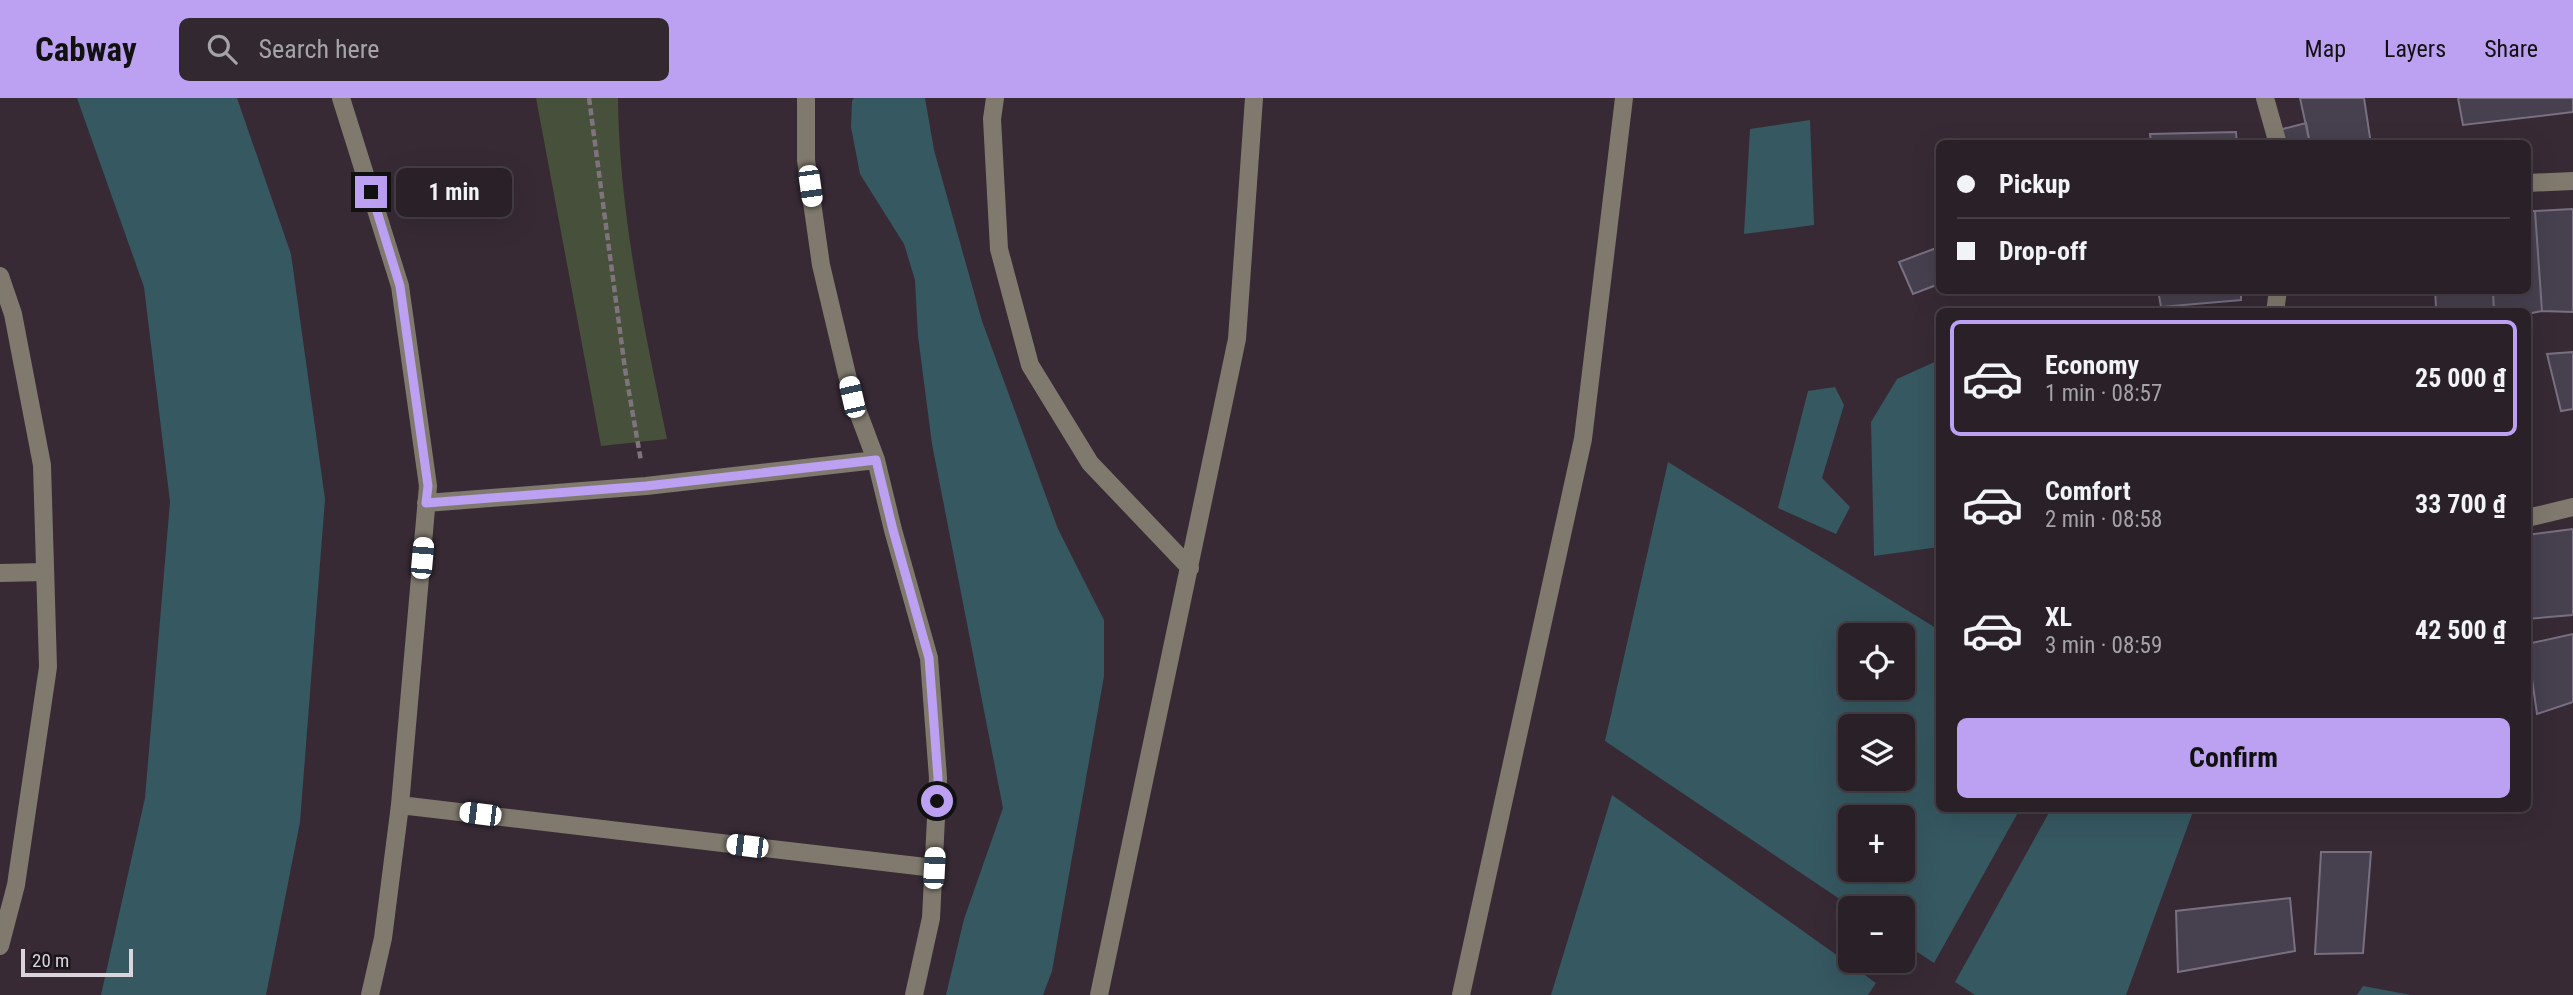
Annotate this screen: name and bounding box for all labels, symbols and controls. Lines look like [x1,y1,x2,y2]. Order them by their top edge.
search box [179,18,669,81]
text: Cabway [35,30,137,69]
icon: search [203,30,241,68]
text: Search here [259,34,380,64]
text: Map [2305,35,2346,63]
text: Layers [2384,35,2446,63]
text: Share [2484,35,2538,63]
car [797,164,824,208]
callout: 1 min [396,168,511,217]
text: Pickup [1999,169,2070,199]
route end [355,176,387,208]
text: 1 min [428,179,480,206]
text: Drop-off [1999,236,2087,266]
icon: car [1961,347,2024,410]
text: Economy [2045,350,2139,380]
text: 25 000 ₫ [2415,363,2506,393]
car [838,374,867,420]
text: 1 min · 08:57 [2045,380,2162,407]
icon: car [1961,473,2024,536]
text: Comfort [2045,476,2131,506]
text: 33 700 ₫ [2415,489,2506,519]
text: 2 min · 08:58 [2045,506,2162,533]
car [410,536,435,580]
icon: car [1961,599,2024,662]
text: XL [2045,602,2072,632]
text: 42 500 ₫ [2415,615,2506,645]
map controls [1838,623,1915,973]
button: locate [1838,623,1915,700]
text: 3 min · 08:59 [2045,632,2162,659]
button: layers [1838,714,1915,791]
button: Confirm [1957,718,2510,798]
route start [921,785,953,817]
car [458,801,503,827]
button: + [1838,805,1915,882]
car [725,833,770,859]
car [923,846,946,890]
button: − [1838,896,1915,973]
scale bar [21,946,133,978]
text: 20 m [32,949,69,972]

